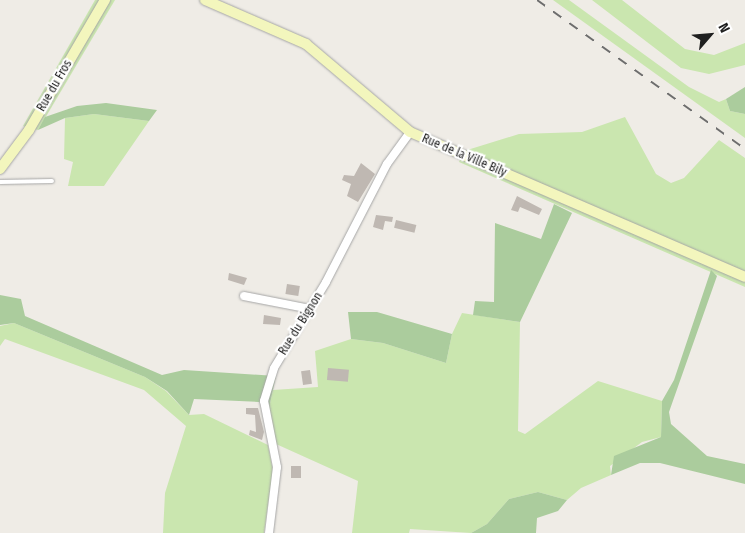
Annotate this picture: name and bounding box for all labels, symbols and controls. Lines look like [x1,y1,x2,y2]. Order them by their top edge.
north arrow [685,10,735,60]
text: N [714,20,733,36]
street label: Rue du Fros [34,58,76,114]
street label: Rue de la Ville Bily [419,132,509,180]
street label: Rue du Bignon [276,290,326,358]

